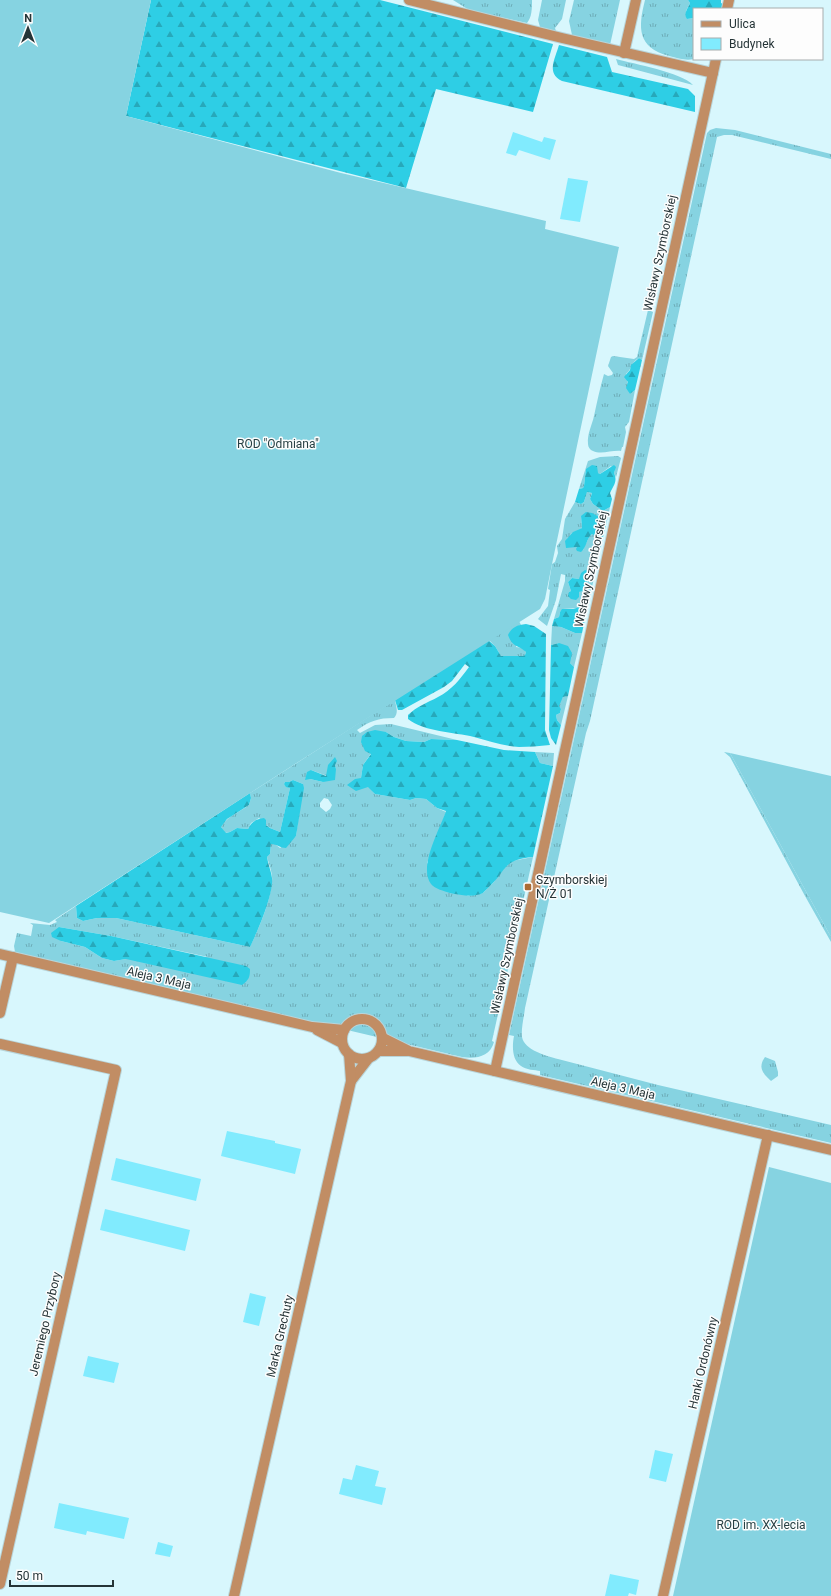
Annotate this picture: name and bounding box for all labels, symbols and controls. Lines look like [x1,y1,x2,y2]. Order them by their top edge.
north arrow [8,8,48,48]
legend [693,8,823,60]
text: N [24,12,32,25]
text: Ulica [729,17,755,31]
text: Budynek [729,37,776,51]
street label: Wisławy Szymborskiej [641,193,679,312]
park label: ROD "Odmiana" [237,437,319,451]
street label: Wisławy Szymborskiej [572,509,610,628]
place label: Szymborskiej N/Ż 01 [536,873,607,901]
marker: Szymborskiej N/Ż 01 [523,882,533,892]
street label: Wisławy Szymborskiej [488,896,526,1015]
street label: Aleja 3 Maja [125,964,193,992]
street label: Aleja 3 Maja [589,1074,657,1102]
street label: Jeremiego Przybory [26,1270,64,1377]
street label: Marka Grechuty [264,1293,296,1379]
street label: Hanki Ordonówny [686,1315,720,1411]
park label: ROD im. XX-lecia [716,1518,806,1532]
scale bar [10,1562,113,1588]
text: 50 m [16,1569,43,1583]

